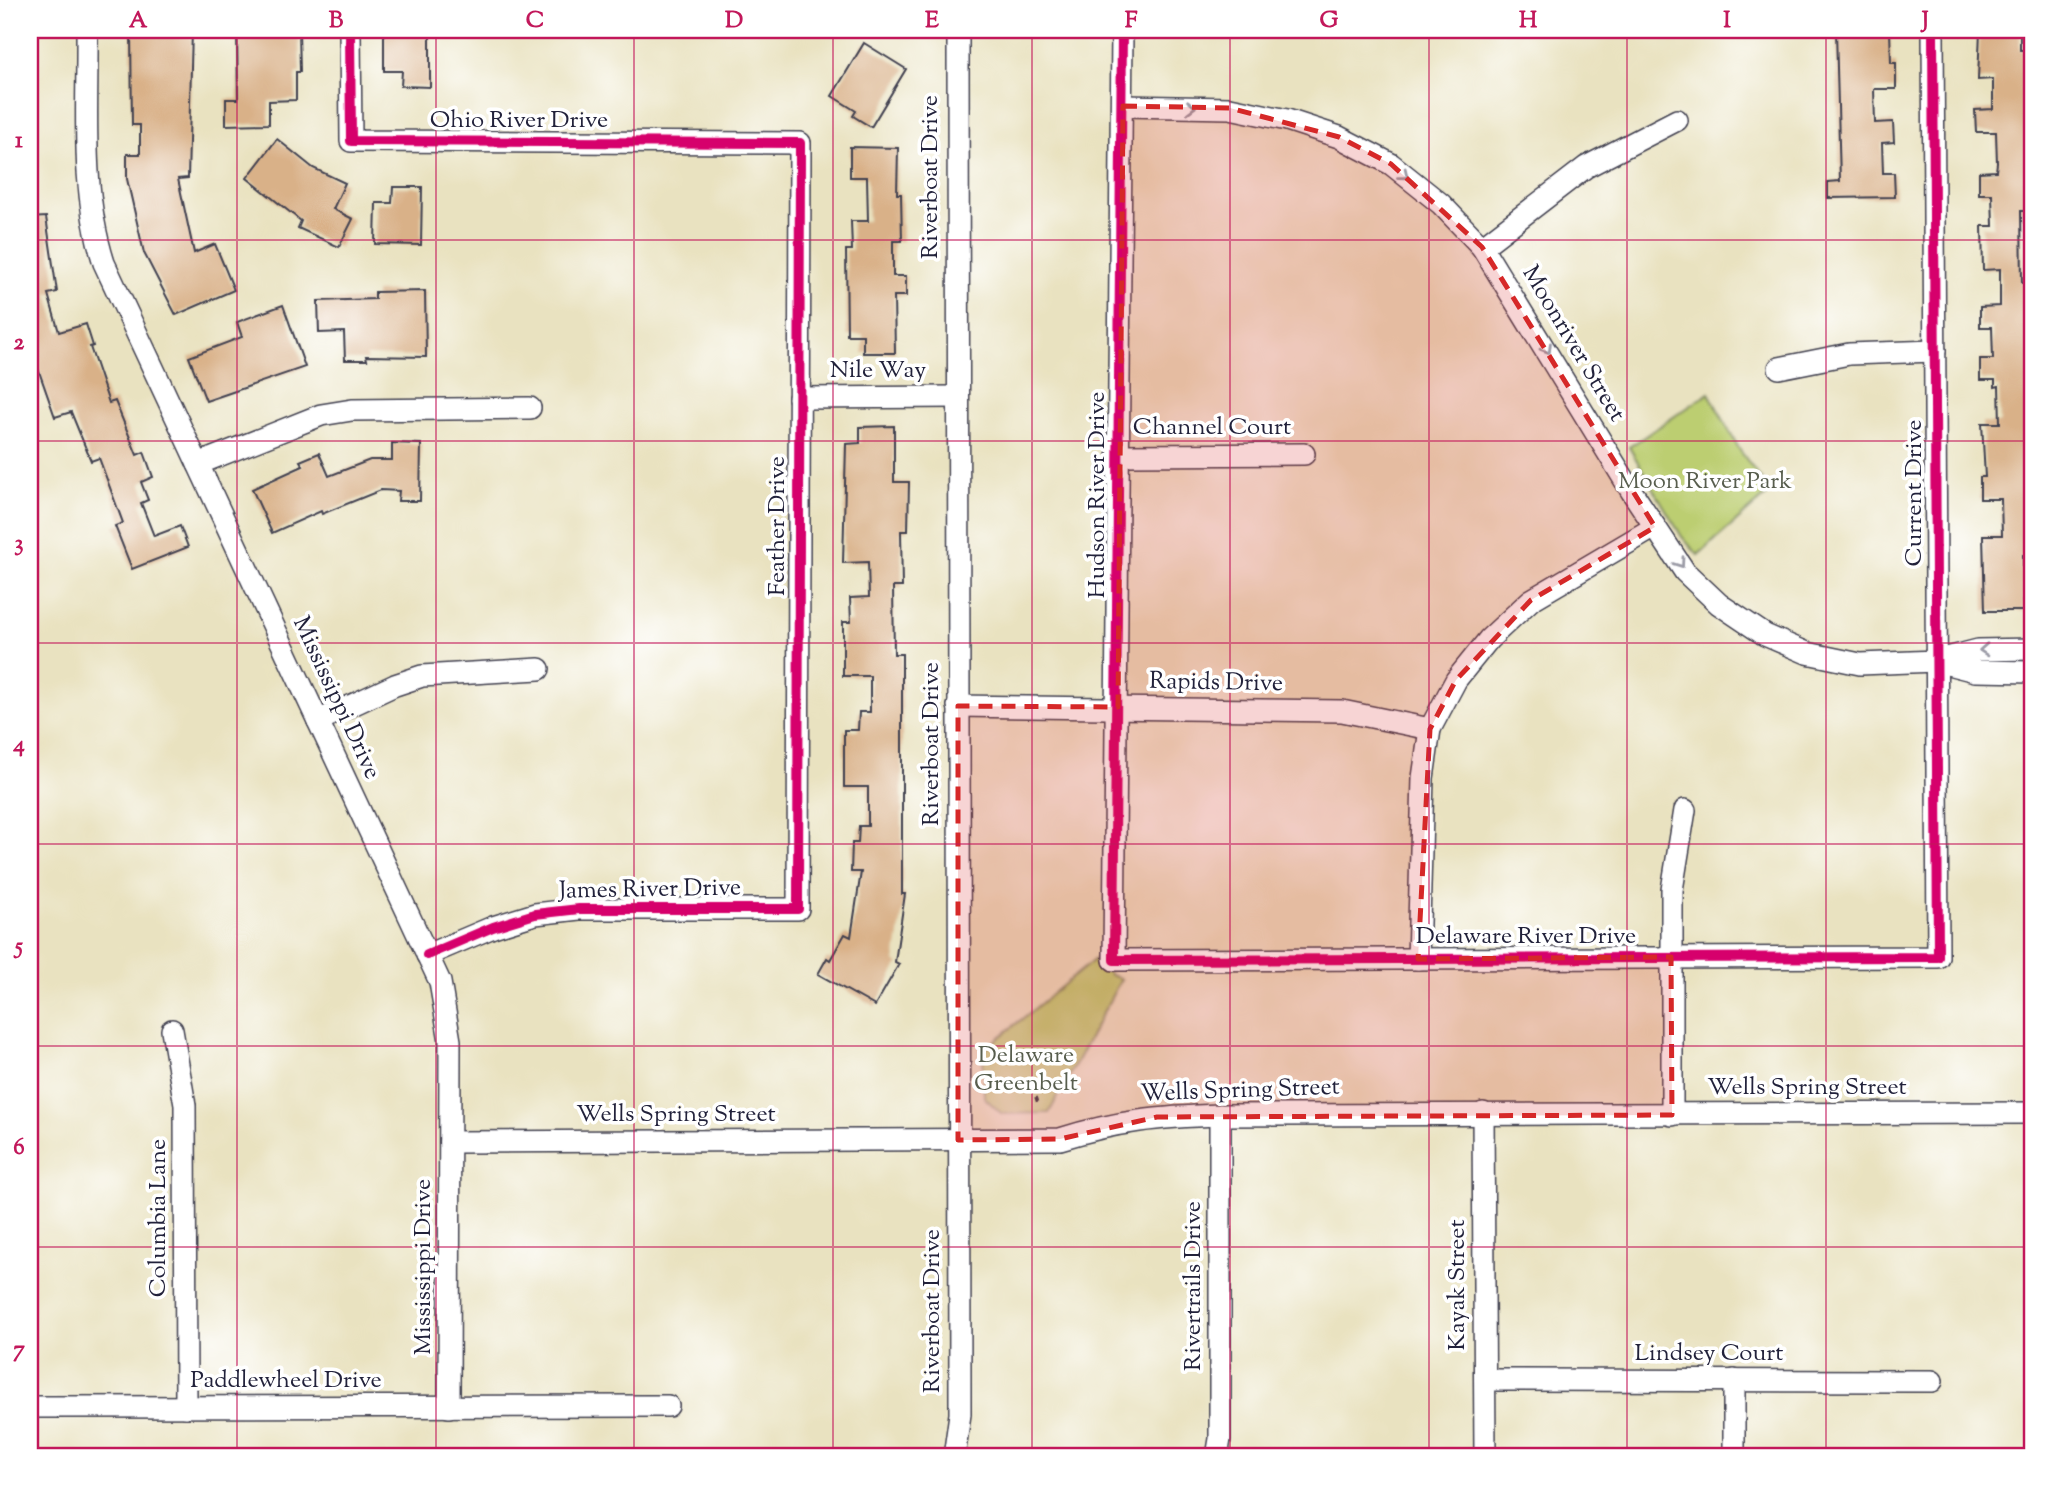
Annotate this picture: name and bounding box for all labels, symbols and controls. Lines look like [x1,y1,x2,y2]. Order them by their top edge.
text: A [129,5,148,38]
text: B [329,5,344,38]
text: C [526,5,544,38]
text: D [725,5,743,38]
text: E [925,5,939,38]
text: F [1125,5,1138,38]
text: G [1320,5,1339,38]
text: H [1519,5,1538,38]
text: I [1723,5,1731,38]
text: J [1920,5,1929,38]
street label: Riverboat Drive [914,95,948,259]
one-way arrow [1186,99,1197,114]
street label: Ohio River Drive [430,104,608,138]
text: 1 [15,125,23,158]
one-way arrow [1396,167,1409,179]
street label: Moonriver Street [1513,260,1633,428]
text: 2 [14,327,25,360]
one-way arrow [1538,342,1551,355]
street label: Nile Way [830,354,926,388]
street label: Hudson River Drive [1081,391,1115,599]
street label: Channel Court [1133,411,1291,445]
street label: Current Drive [1898,419,1932,567]
street label: Feather Drive [761,456,795,596]
park label: Moon River Park [1618,465,1792,499]
text: 3 [14,528,24,561]
one-way arrow [1672,555,1684,568]
street label: Mississippi Drive [283,611,389,785]
one-way arrow [1978,643,1989,658]
street label: Riverboat Drive [915,662,949,826]
street label: Rapids Drive [1149,665,1283,701]
text: 4 [12,729,25,762]
street label: James River Drive [557,871,741,909]
street label: Delaware River Drive [1416,920,1636,954]
text: 5 [13,931,23,964]
park label: Delaware Greenbelt [974,1039,1078,1101]
street label: Wells Spring Street [1140,1071,1340,1111]
street label: Wells Spring Street [1707,1071,1907,1105]
street label: Wells Spring Street [576,1098,776,1132]
text: 6 [13,1132,25,1165]
street label: Columbia Lane [142,1139,176,1297]
street label: Mississippi Drive [407,1179,441,1355]
street label: Rivertrails Drive [1177,1201,1211,1371]
street label: Kayak Street [1441,1219,1475,1351]
street label: Riverboat Drive [916,1229,950,1393]
text: 7 [13,1334,25,1367]
street label: Lindsey Court [1635,1337,1783,1371]
street label: Paddlewheel Drive [190,1364,382,1398]

